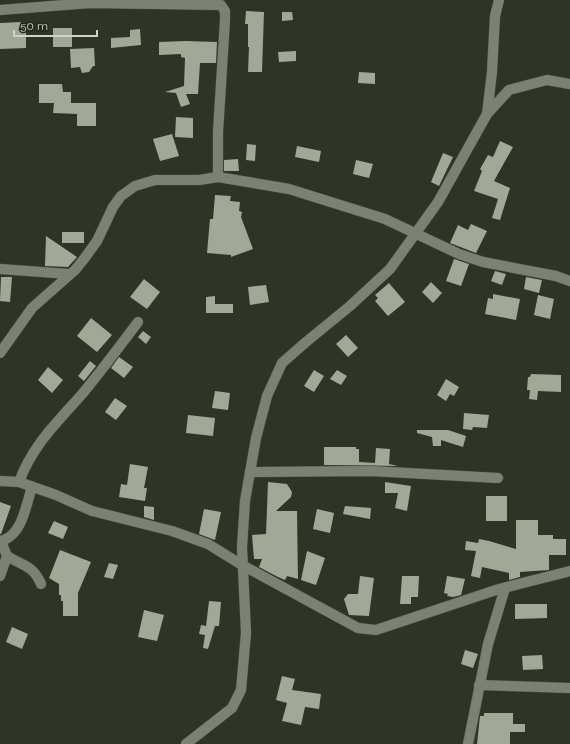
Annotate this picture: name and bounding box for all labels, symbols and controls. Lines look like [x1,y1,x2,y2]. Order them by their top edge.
scale bar [14,12,97,38]
text: 50 m [20,19,48,33]

